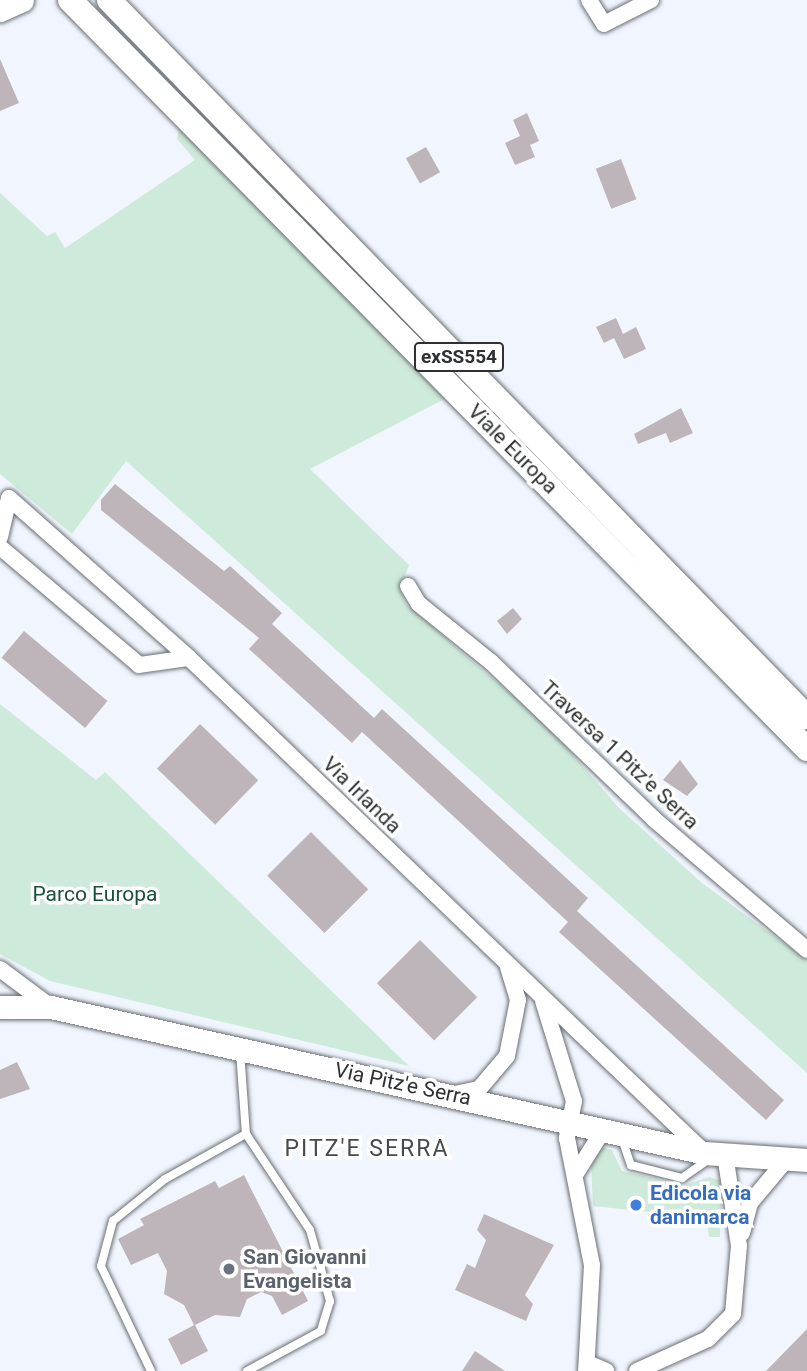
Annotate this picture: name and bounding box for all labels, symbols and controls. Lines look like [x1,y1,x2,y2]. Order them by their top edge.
road number: exSS554 [414,342,504,372]
street label: Viale Europa [463,399,563,499]
street label: Traversa 1 Pitz'e Serra [536,675,704,835]
street label: Via Irlanda [318,751,406,839]
park label: Parco Europa [32,881,158,907]
street label: Via Pitz'e Serra [332,1057,474,1111]
district label: PITZ'E SERRA [286,1135,448,1163]
place label: Edicola via danimarca [650,1180,751,1230]
marker: Edicola via danimarca [628,1197,644,1213]
place label: San Giovanni Evangelista [243,1244,367,1294]
marker: San Giovanni Evangelista [221,1261,237,1277]

